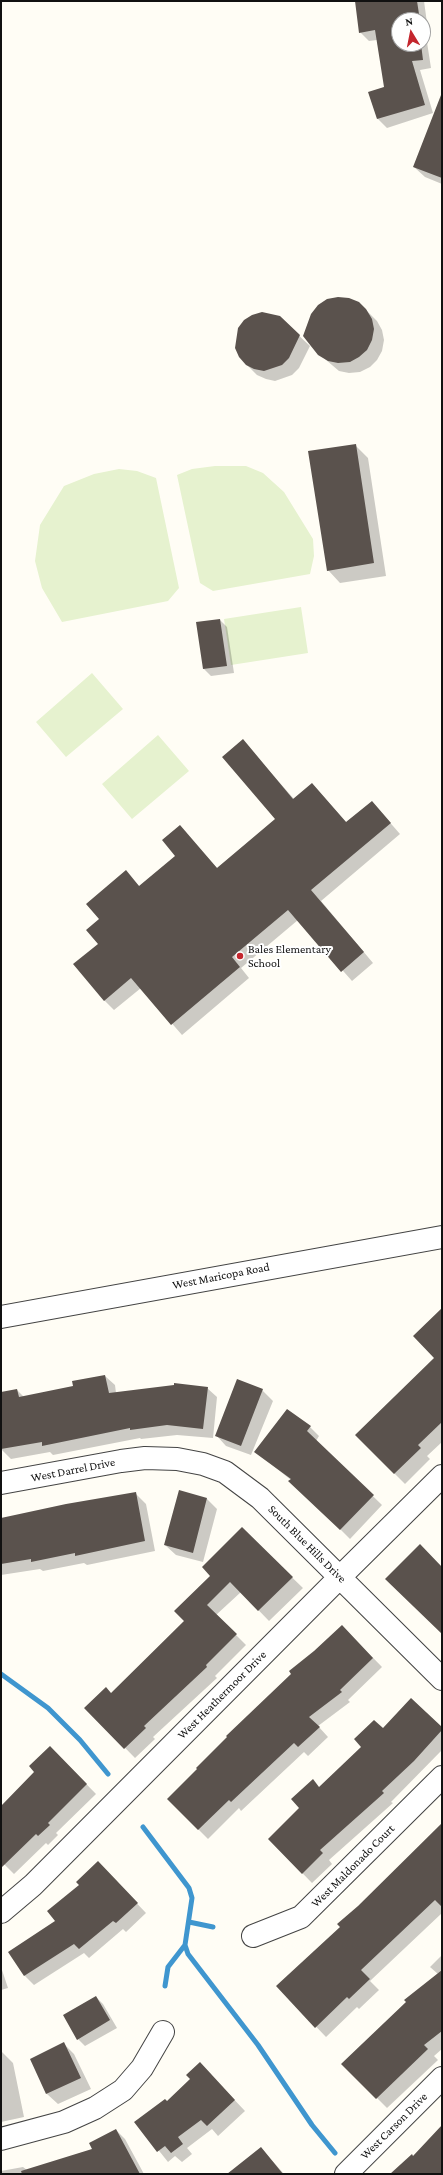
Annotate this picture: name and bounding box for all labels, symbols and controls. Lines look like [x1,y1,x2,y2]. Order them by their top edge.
north arrow [391,12,431,52]
text: N [404,15,414,28]
place label: Bales Elementary School [248,942,331,970]
marker: Bales Elementary School [235,951,245,961]
street label: West Maricopa Road [171,1259,271,1293]
street label: West Darrel Drive [30,1455,116,1485]
street label: South Blue Hills Drive [265,1502,349,1586]
street label: West Heathermoor Drive [175,1648,269,1742]
street label: West Maldonado Court [308,1821,398,1911]
street label: West Carson Drive [357,2089,431,2163]

